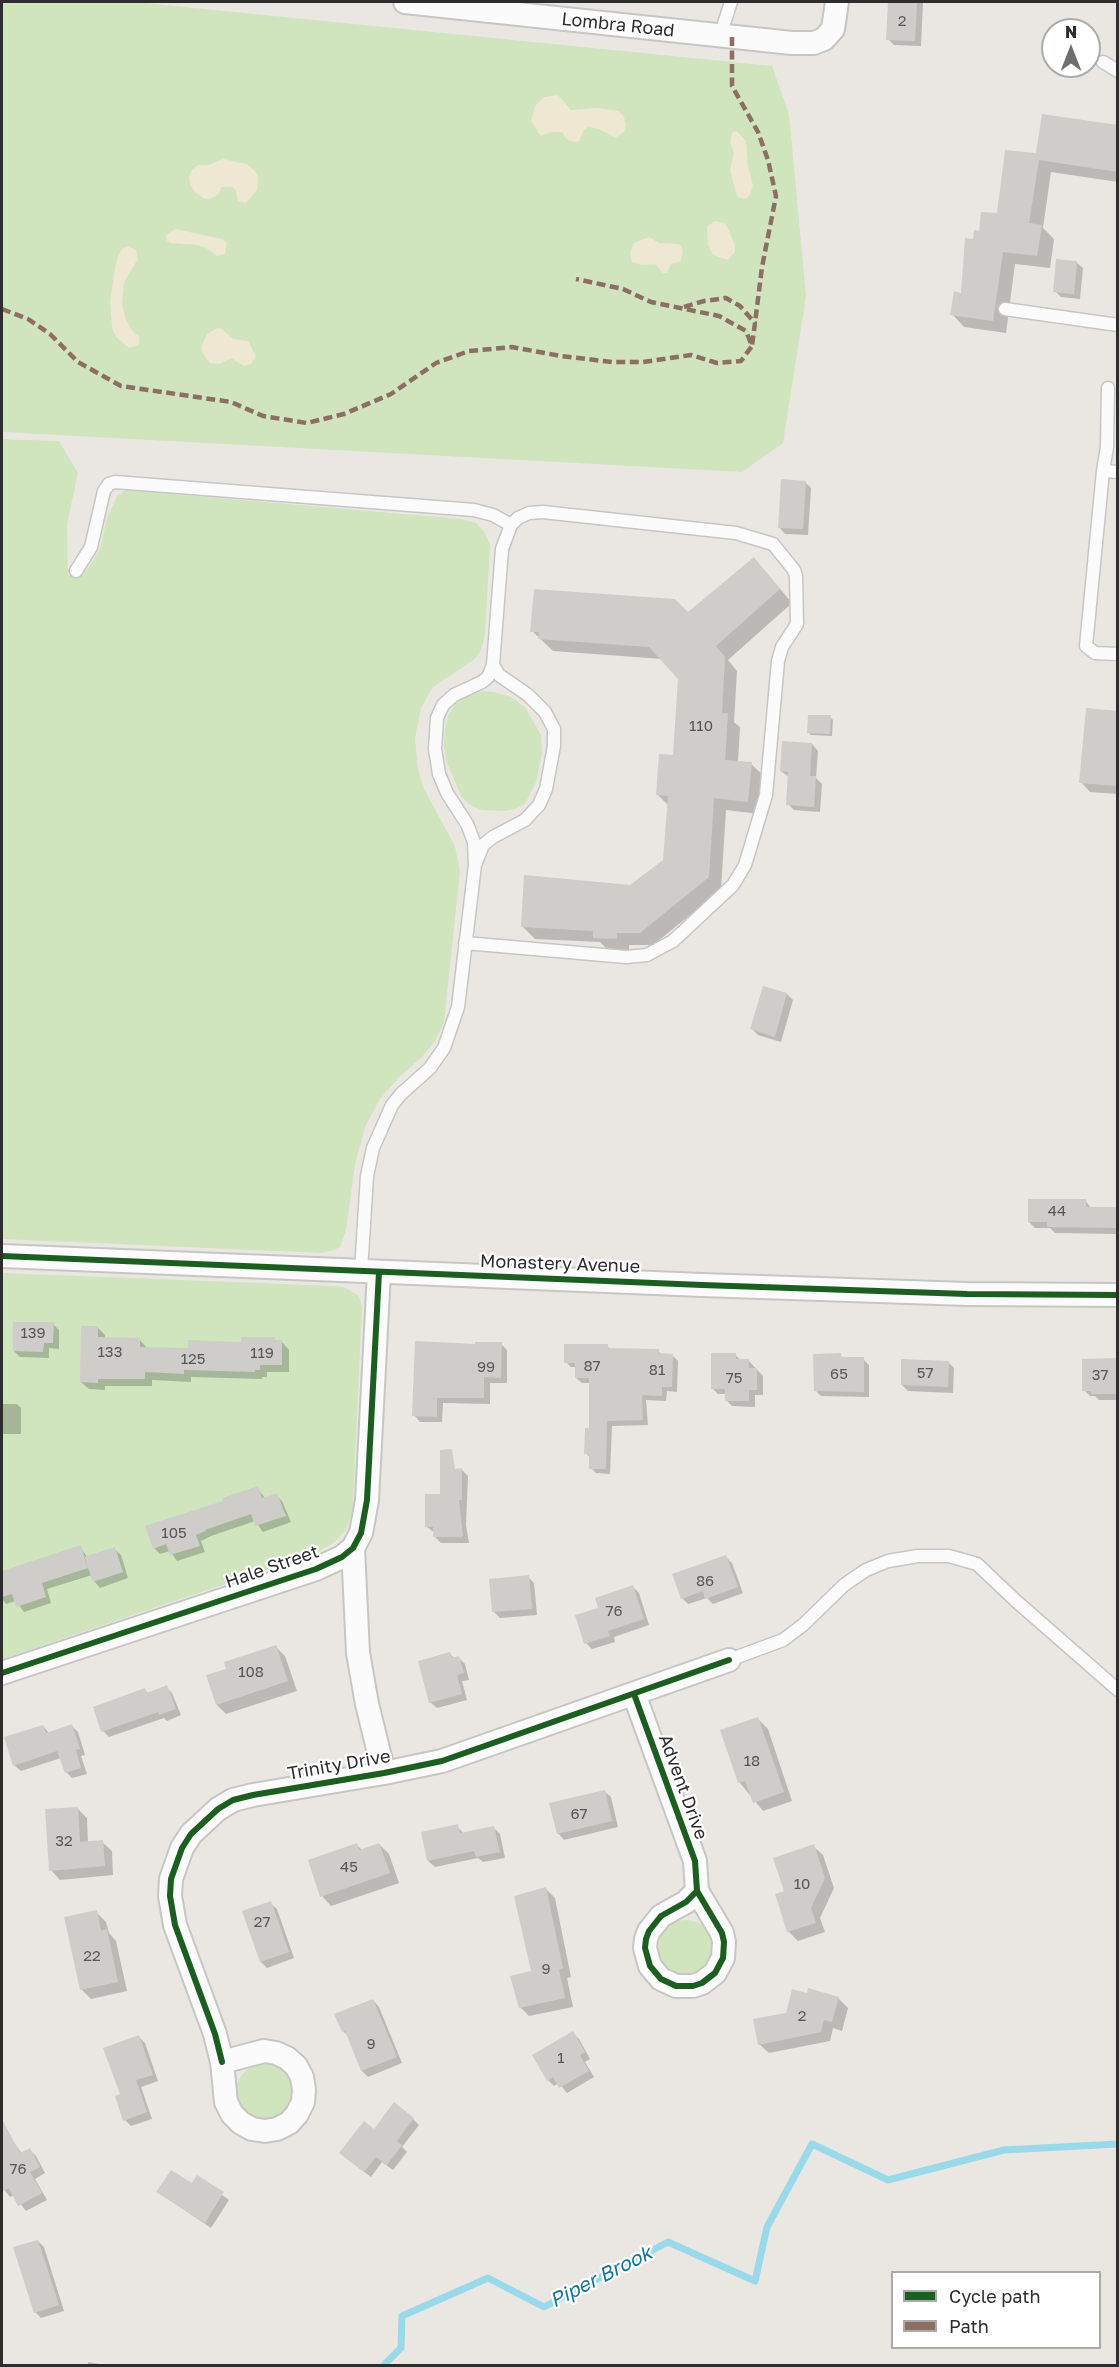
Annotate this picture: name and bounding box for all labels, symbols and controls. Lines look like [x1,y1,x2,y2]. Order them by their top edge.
street label: Lombra Road [560,8,676,42]
house number: 2 [898,12,906,30]
north arrow [1041,18,1101,78]
text: N [1065,22,1077,42]
house number: 110 [689,717,713,735]
house number: 44 [1048,1202,1066,1220]
street label: Monastery Avenue [479,1250,641,1278]
house number: 139 [20,1324,46,1342]
house number: 133 [98,1343,122,1361]
house number: 119 [250,1344,274,1362]
house number: 125 [181,1350,205,1368]
house number: 87 [583,1357,601,1375]
house number: 99 [477,1358,495,1376]
house number: 81 [649,1361,665,1379]
house number: 57 [917,1364,933,1382]
house number: 65 [830,1365,848,1383]
house number: 37 [1092,1366,1108,1384]
house number: 75 [726,1369,742,1387]
house number: 105 [161,1524,187,1542]
street label: Hale Street [222,1541,322,1593]
house number: 86 [696,1572,714,1590]
house number: 76 [605,1602,623,1620]
house number: 108 [238,1663,264,1681]
street label: Advent Drive [654,1731,712,1843]
street label: Trinity Drive [286,1745,392,1785]
house number: 18 [744,1752,760,1770]
house number: 67 [570,1805,588,1823]
house number: 32 [55,1832,73,1850]
house number: 45 [340,1858,358,1876]
house number: 10 [794,1875,810,1893]
house number: 27 [254,1913,270,1931]
house number: 22 [83,1947,101,1965]
house number: 9 [541,1960,551,1978]
house number: 2 [798,2007,806,2025]
house number: 9 [366,2035,376,2053]
house number: 1 [557,2049,565,2067]
house number: 76 [9,2160,27,2178]
water label: Piper Brook [546,2241,656,2313]
legend [891,2271,1101,2349]
text: Cycle path [949,2285,1041,2307]
text: Path [949,2315,989,2337]

